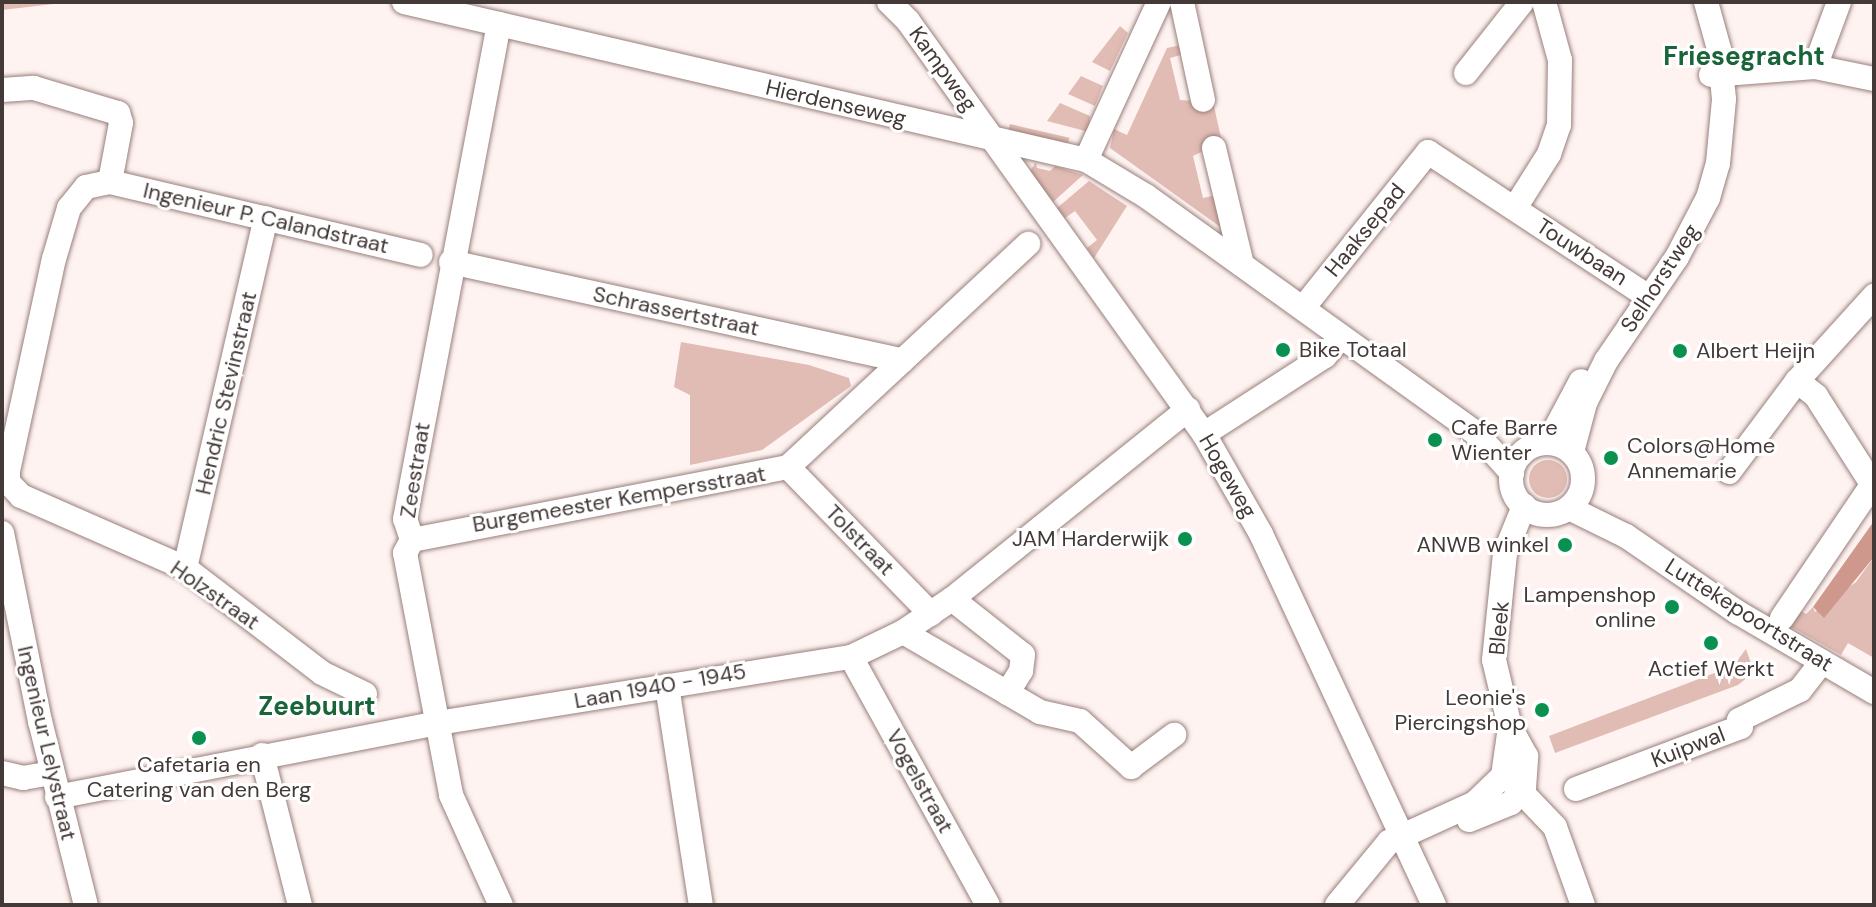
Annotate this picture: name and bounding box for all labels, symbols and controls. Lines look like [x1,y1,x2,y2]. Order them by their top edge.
street label: Kampweg [903,21,983,117]
district label: Friesegracht [1663,41,1825,73]
street label: Hierdenseweg [763,74,909,132]
street label: Ingenieur P. Calandstraat [141,177,391,259]
street label: Haaksepad [1319,178,1411,282]
street label: Touwbaan [1532,213,1632,291]
street label: Selhorstweg [1615,219,1705,337]
street label: Schrassertstraat [591,281,761,341]
street label: Hendric Stevinstraat [190,289,262,497]
place label: Bike Totaal [1299,337,1407,363]
place label: Albert Heijn [1696,338,1815,364]
marker: Bike Totaal [1274,341,1292,359]
marker: Albert Heijn [1671,342,1689,360]
place label: Cafe Barre Wienter [1451,414,1558,466]
street label: Zeestraat [394,420,436,520]
street label: Hogeweg [1193,429,1263,523]
marker: Cafe Barre Wienter [1426,431,1444,449]
place label: Colors@Home Annemarie [1627,432,1775,484]
marker: Colors@Home Annemarie [1602,449,1620,467]
street label: Burgemeester Kempersstraat [470,460,768,538]
street label: Tolstraat [820,499,900,581]
place label: JAM Harderwijk [1012,526,1169,552]
marker: JAM Harderwijk [1176,530,1194,548]
place label: ANWB winkel [1416,532,1549,558]
marker: ANWB winkel [1556,536,1574,554]
street label: Luttekepoortstraat [1660,553,1838,677]
street label: Holzstraat [165,555,265,635]
place label: Lampenshop online [1523,581,1656,632]
marker: Lampenshop online [1663,598,1681,616]
street label: Bleek [1483,600,1515,656]
marker: Actief Werkt [1702,634,1720,652]
street label: Ingenieur Lelystraat [12,643,82,843]
place label: Actief Werkt [1648,656,1774,682]
street label: Laan 1940 - 1945 [572,658,748,714]
place label: Leonie's Piercingshop [1394,684,1526,736]
district label: Zeebuurt [258,691,376,723]
marker: Leonie's Piercingshop [1533,701,1551,719]
street label: Kuipwal [1647,721,1729,773]
street label: Vogelstraat [881,724,959,838]
marker: Cafetaria en Catering van den Berg [190,729,208,747]
place label: Cafetaria en Catering van den Berg [87,751,311,802]

